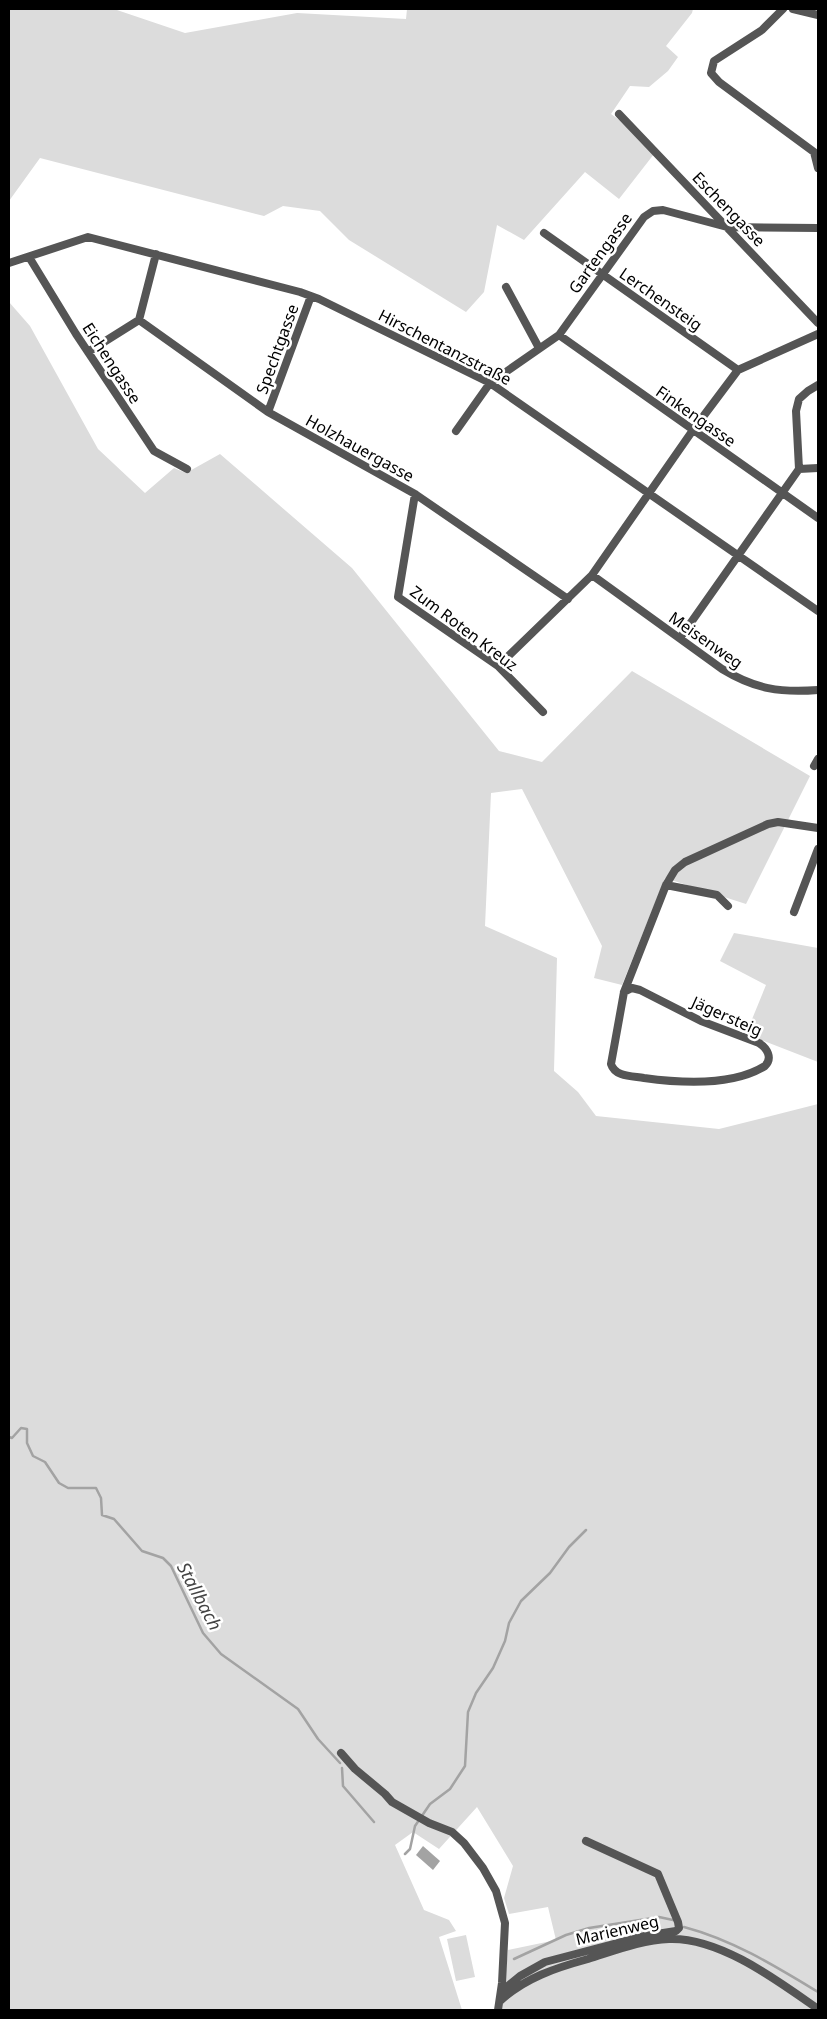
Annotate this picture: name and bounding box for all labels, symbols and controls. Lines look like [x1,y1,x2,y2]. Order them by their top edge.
street label: Eschengasse [688,167,770,251]
street label: Gartengasse [563,208,637,298]
street label: Lerchensteig [615,262,707,336]
street label: Spechtgasse [251,301,303,397]
street label: Hirschentanzstraße [375,304,515,390]
street label: Eichengasse [78,318,146,408]
street label: Finkengasse [652,380,740,452]
street label: Holzhauergasse [302,409,418,487]
street label: Zum Roten Kreuz [406,580,522,676]
street label: Meisenweg [665,606,747,674]
street label: Jägersteig [686,990,766,1041]
water label: Stallbach [172,1558,228,1634]
street label: Marienweg [573,1910,661,1950]

